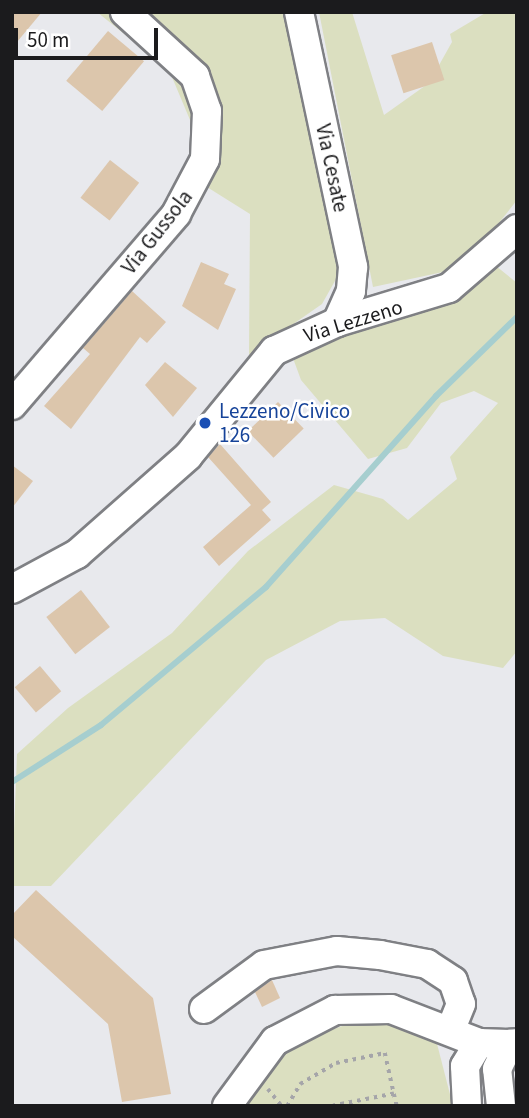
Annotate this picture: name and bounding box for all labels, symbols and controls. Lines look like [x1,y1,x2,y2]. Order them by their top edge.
scale bar [18,14,161,58]
text: 50 m [27,25,69,55]
street label: Via Cesate [310,122,354,214]
street label: Via Gussola [116,185,198,279]
street label: Via Lezzeno [301,294,405,348]
place label: Lezzeno/Civico 126 [219,398,350,448]
marker: Lezzeno/Civico 126 [197,415,213,431]

